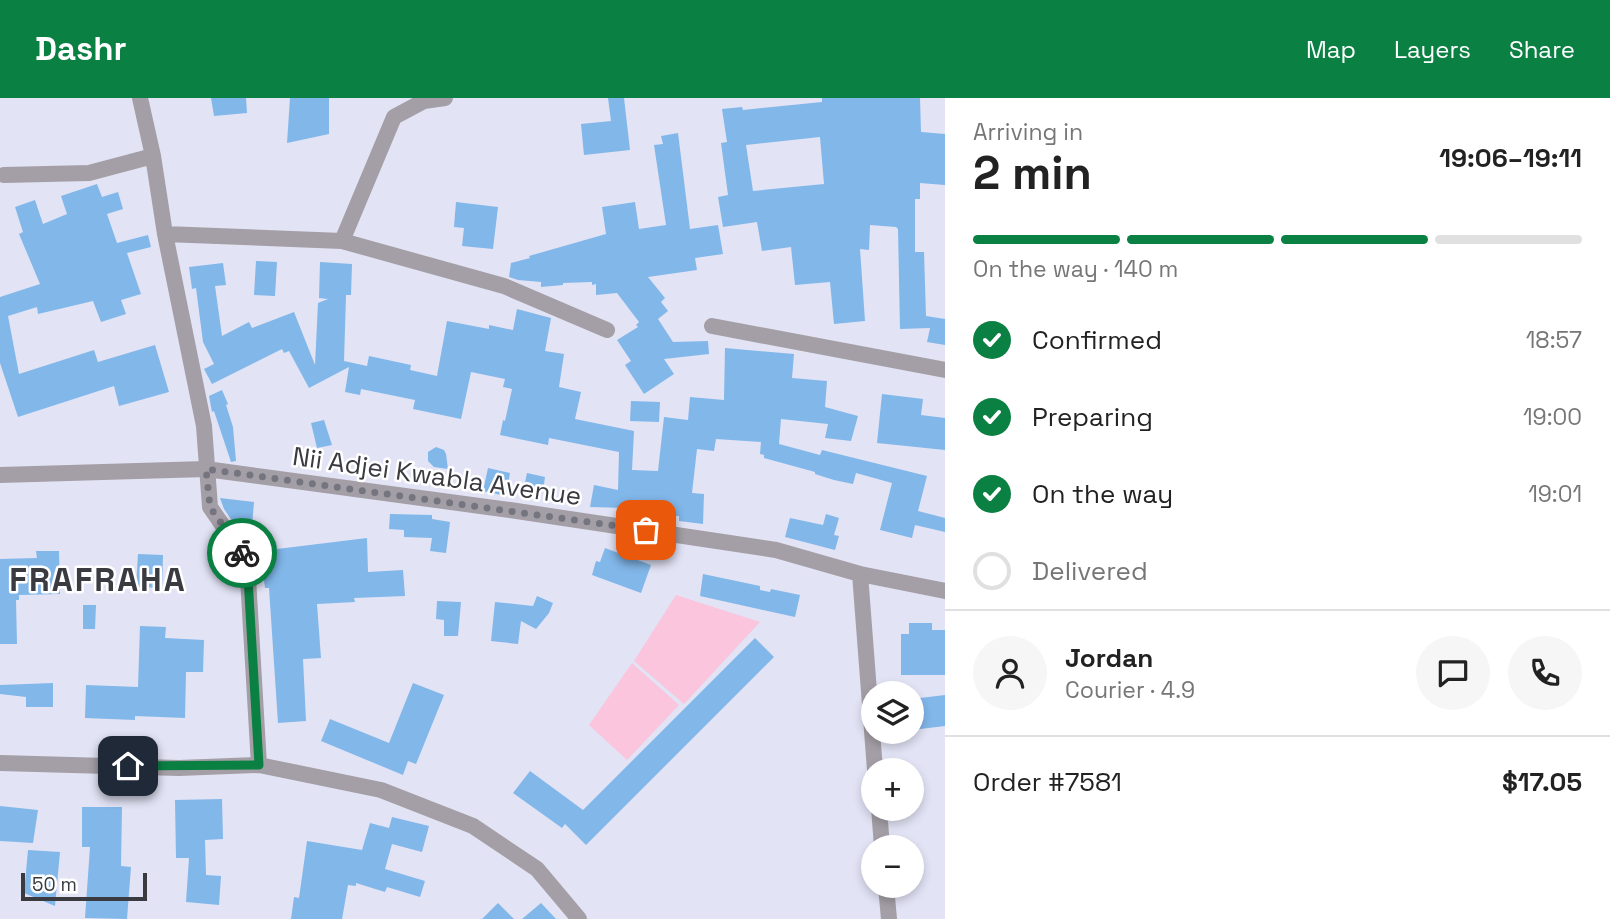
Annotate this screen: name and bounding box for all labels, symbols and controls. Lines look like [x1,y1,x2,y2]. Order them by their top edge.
text: Dashr [35,28,127,70]
text: Map [1306,34,1356,65]
text: Layers [1394,34,1471,65]
text: Share [1509,34,1575,65]
text: Arriving in [973,117,1083,147]
text: 19:06–19:11 [1439,141,1582,175]
text: 2 min [973,144,1092,202]
text: On the way · 140 m [973,254,1178,284]
icon: check [973,321,1011,359]
text: Confirmed [1032,323,1162,357]
text: 18:57 [1526,325,1582,355]
icon: check [973,398,1011,436]
text: Preparing [1032,400,1153,434]
text: 19:00 [1523,402,1582,432]
street label: Nii Adjei Kwabla Avenue [290,439,584,513]
icon: check [973,475,1011,513]
text: On the way [1032,477,1173,511]
text: 19:01 [1528,479,1582,509]
pin [616,500,676,560]
icon: bag [627,511,665,549]
courier [207,518,277,588]
icon: bike [223,534,261,572]
text: Delivered [1032,554,1148,588]
district label: FRAFRAHA [9,559,187,601]
button: person [973,636,1047,710]
button: chat [1416,636,1490,710]
button: phone [1508,636,1582,710]
text: Jordan [1065,641,1153,675]
text: Courier · 4.9 [1065,675,1195,705]
map controls [861,681,924,898]
button: layers [861,681,924,744]
pin [98,736,158,796]
icon: home [109,747,147,785]
button: + [861,758,924,821]
text: Order #7581 [973,765,1122,799]
text: $17.05 [1502,765,1582,799]
button: − [861,835,924,898]
scale bar [21,870,147,902]
text: 50 m [32,872,77,897]

